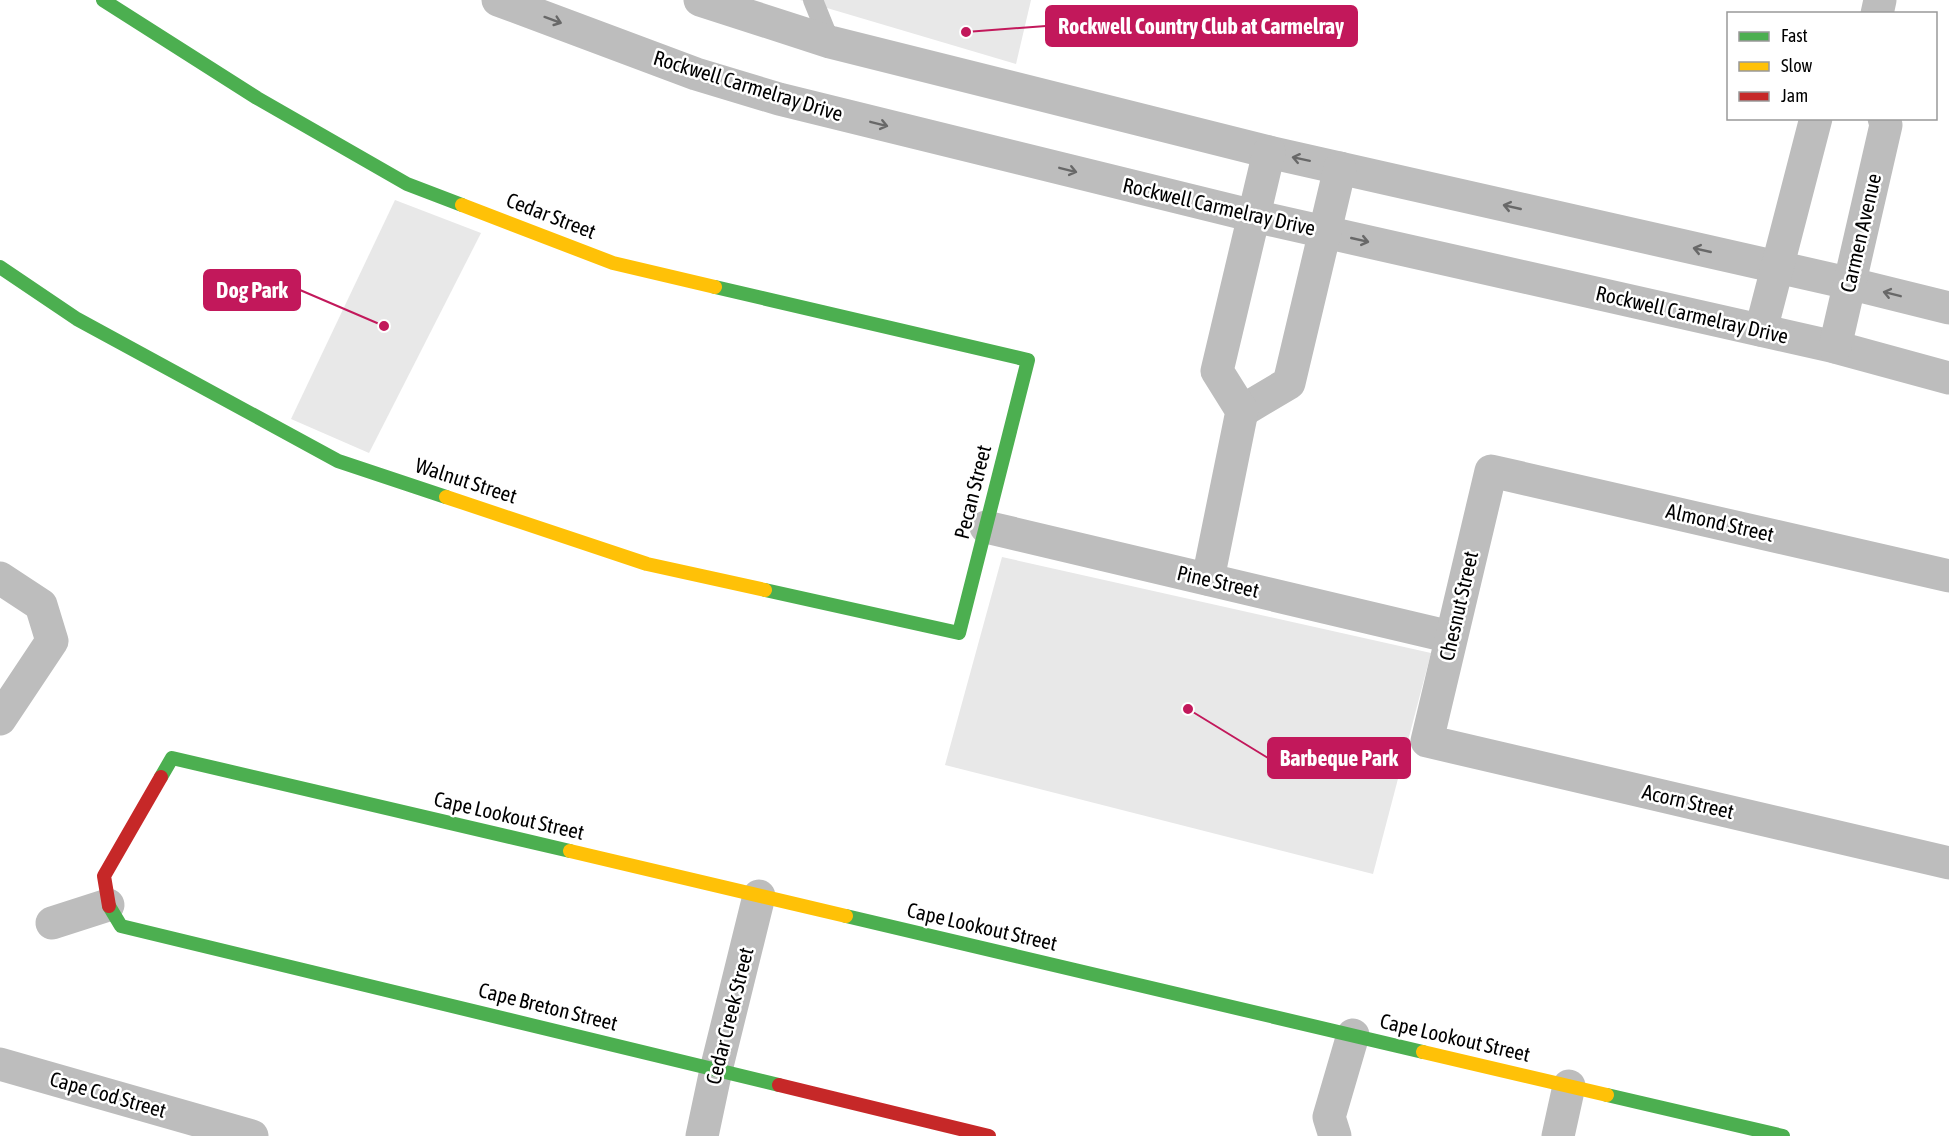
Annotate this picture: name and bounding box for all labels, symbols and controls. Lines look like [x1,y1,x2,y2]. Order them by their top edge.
callout: Rockwell Country Club at Carmelray [1046,6,1357,46]
legend [1727,12,1937,120]
text: Rockwell Country Club at Carmelray [1058,13,1344,39]
one-way arrow [543,16,562,27]
text: Fast [1781,25,1808,46]
street label: Rockwell Carmelray Drive [651,45,846,125]
text: Slow [1781,55,1812,76]
text: Jam [1781,85,1808,106]
one-way arrow [869,118,888,130]
one-way arrow [1292,153,1311,165]
one-way arrow [1058,165,1077,177]
street label: Carmen Avenue [1835,171,1885,295]
street label: Rockwell Carmelray Drive [1121,172,1318,240]
street label: Cedar Street [503,187,599,243]
one-way arrow [1503,200,1522,212]
one-way arrow [1350,235,1369,246]
one-way arrow [1693,243,1712,255]
callout: Dog Park [204,270,300,310]
text: Dog Park [216,277,288,303]
street label: Rockwell Carmelray Drive [1594,280,1791,348]
one-way arrow [1883,288,1902,299]
street label: Pecan Street [949,442,995,541]
street label: Walnut Street [413,452,520,508]
street label: Almond Street [1664,498,1776,546]
street label: Chesnut Street [1434,549,1482,663]
street label: Pine Street [1175,560,1262,602]
callout: Barbeque Park [1268,738,1410,778]
text: Barbeque Park [1280,745,1398,771]
street label: Acorn Street [1640,779,1736,823]
street label: Cape Lookout Street [432,786,587,844]
street label: Cape Lookout Street [905,897,1060,955]
street label: Cedar Creek Street [700,945,758,1087]
street label: Cape Breton Street [476,977,620,1035]
street label: Cape Lookout Street [1378,1008,1533,1066]
street label: Cape Cod Street [47,1066,169,1122]

